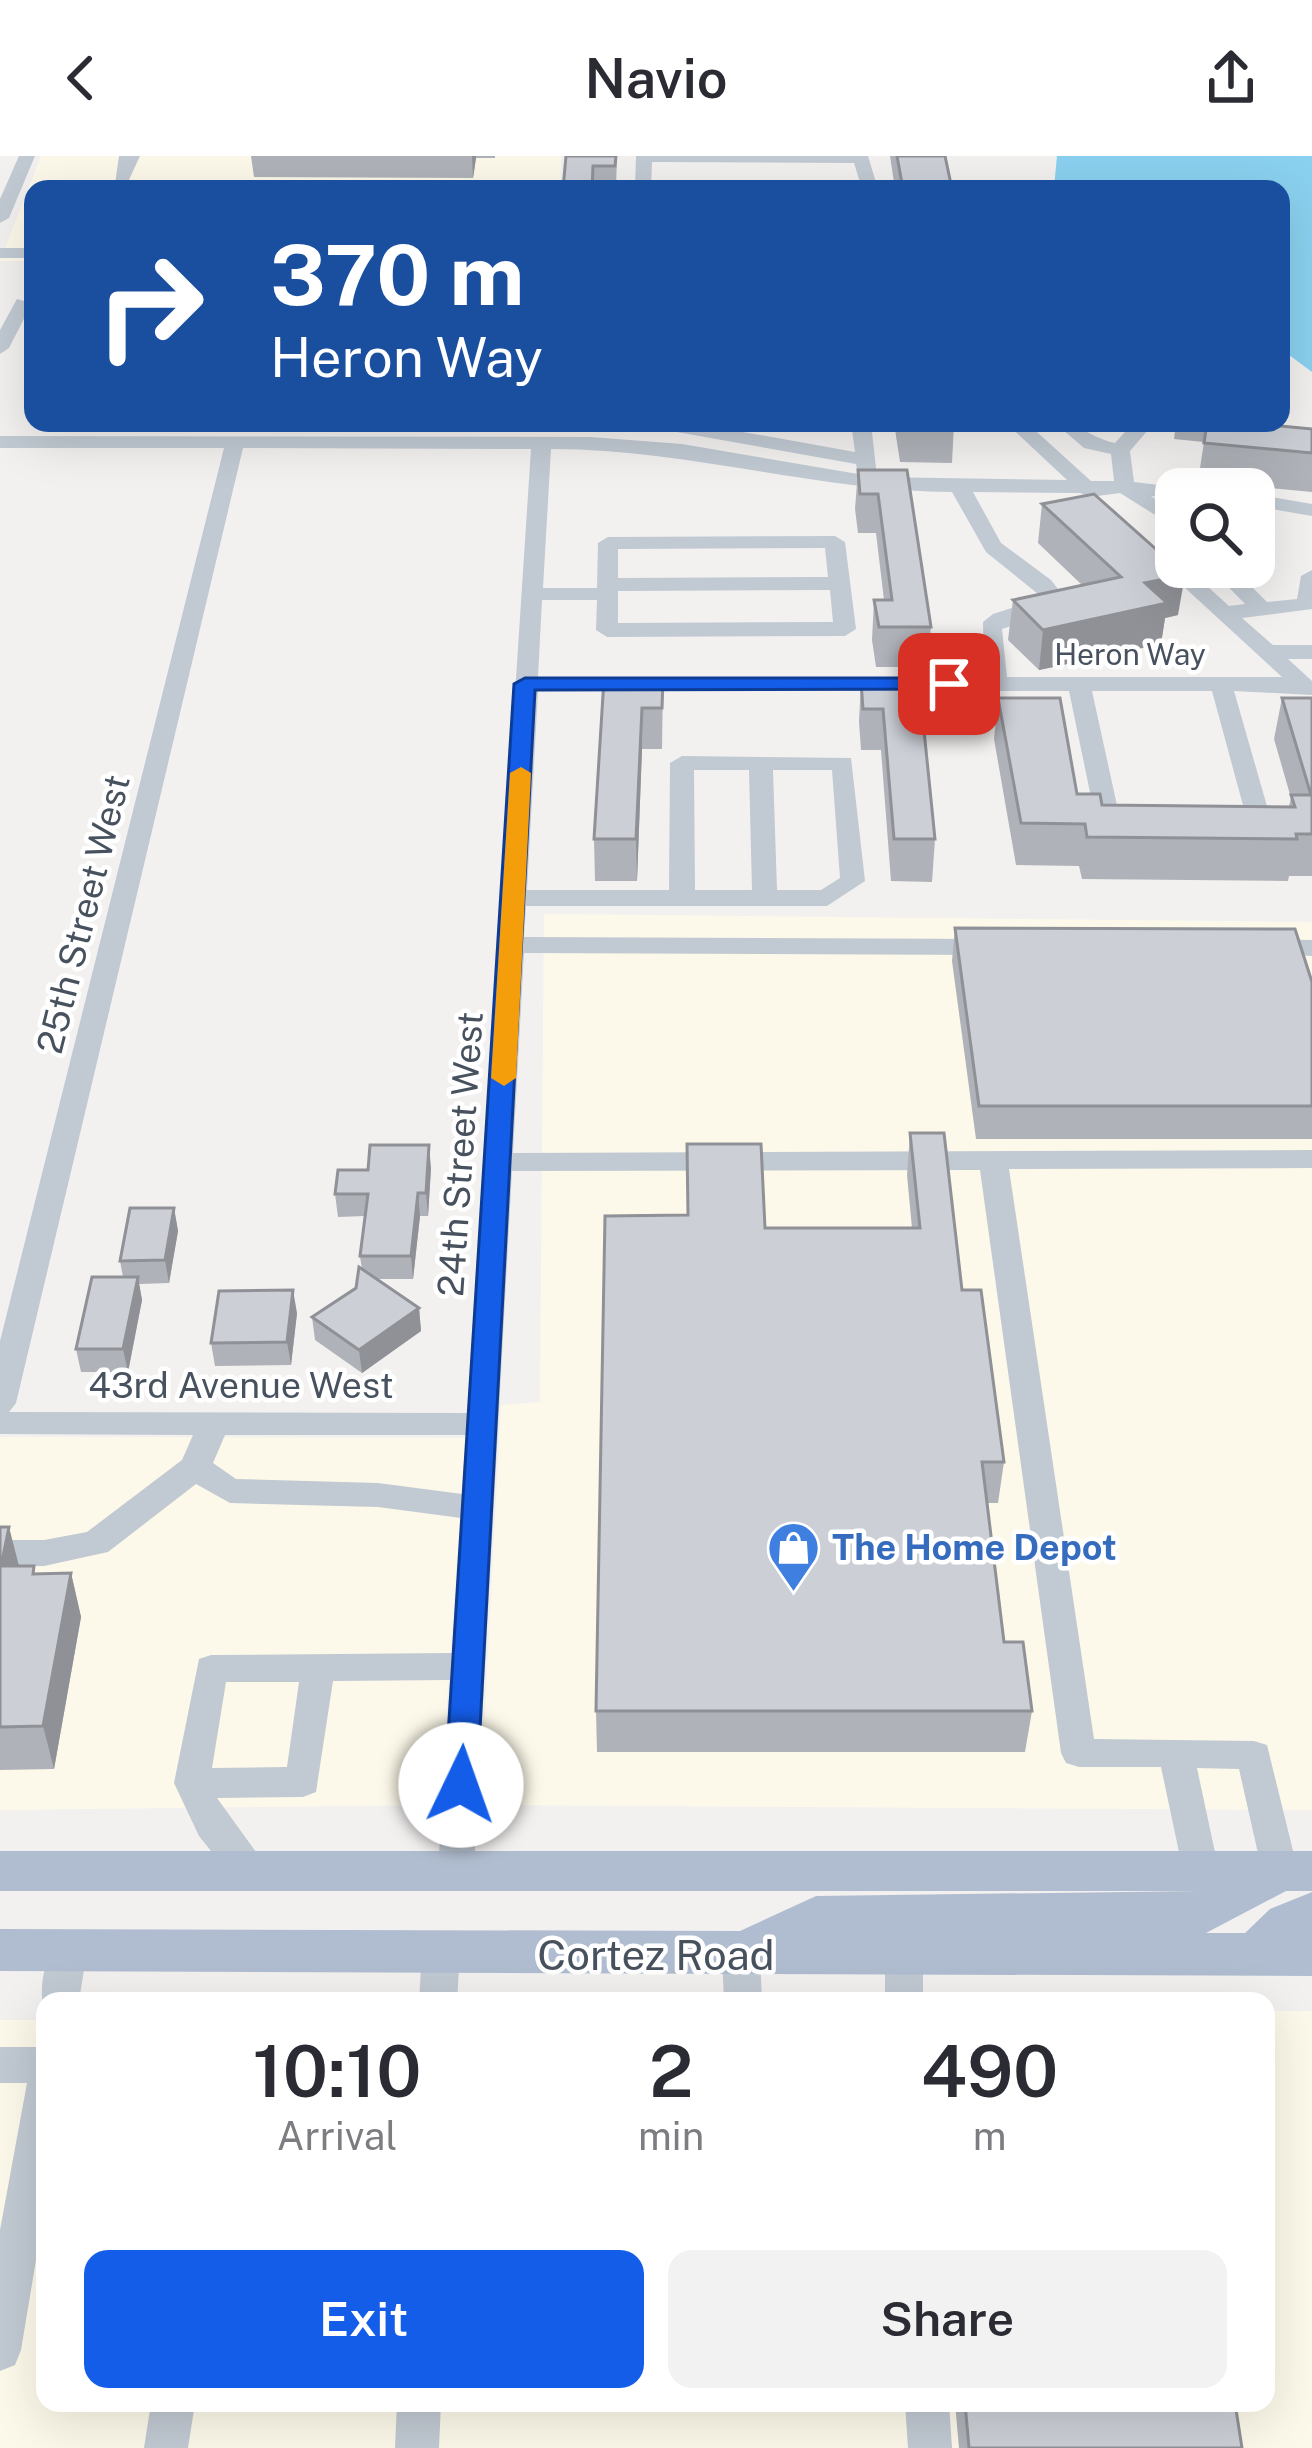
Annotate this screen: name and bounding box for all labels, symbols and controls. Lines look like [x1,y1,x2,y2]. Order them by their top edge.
icon: back [48,45,114,111]
icon: share [1198,45,1264,111]
text: Navio [584,47,728,110]
text: 370 m [270,225,525,324]
icon: right [72,228,228,384]
text: Heron Way [270,326,543,389]
map controls [1155,468,1275,588]
button: search [1155,468,1275,588]
pin [898,633,1000,735]
street label: Heron Way [1054,636,1206,672]
icon: arrive [916,651,982,717]
street label: 25th Street West [28,770,138,1058]
street label: 24th Street West [429,1010,491,1298]
street label: 43rd Avenue West [88,1364,394,1406]
shop icon: The Home Depot [765,1519,821,1593]
place label: The Home Depot [832,1526,1117,1568]
position arrow [398,1722,524,1848]
street label: Cortez Road [537,1930,775,1979]
text: 10:10 [253,2029,421,2113]
text: 2 [649,2029,693,2113]
text: 490 [921,2029,1058,2113]
text: Arrival [277,2113,397,2159]
text: min [638,2113,704,2159]
text: m [973,2113,1006,2159]
button: Exit [84,2250,644,2388]
button: Share [668,2250,1227,2388]

